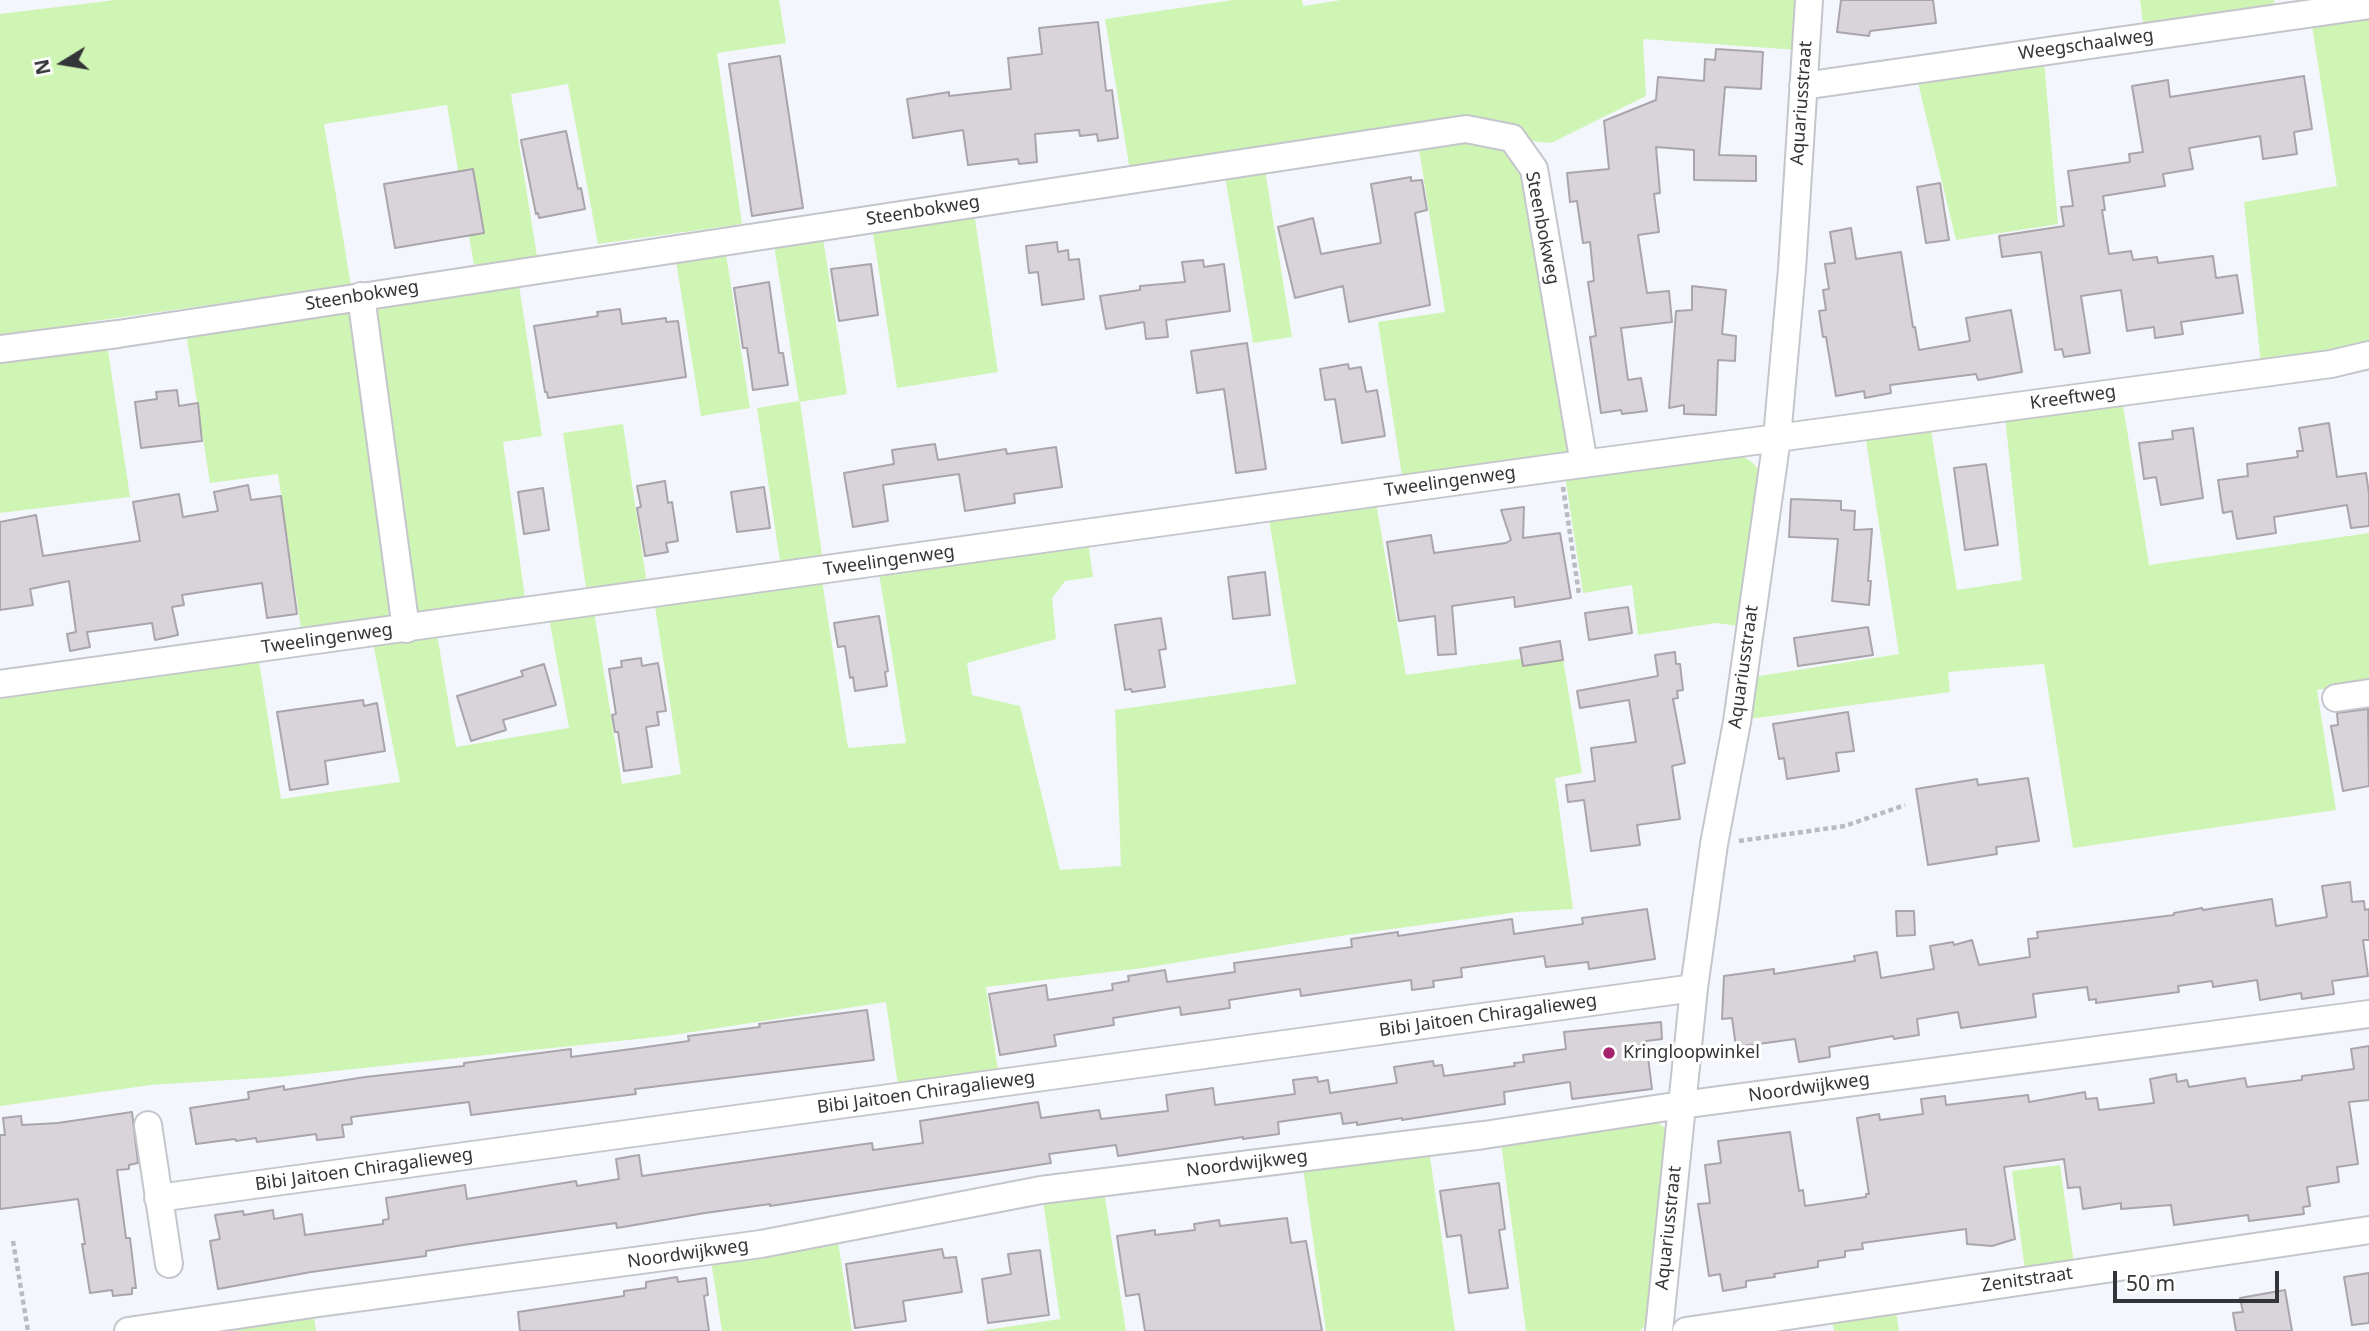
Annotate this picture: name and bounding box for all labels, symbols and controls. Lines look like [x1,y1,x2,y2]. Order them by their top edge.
street label: Weegschaalweg [2017,25,2155,65]
north arrow [28,28,98,98]
street label: Aquariusstraat [1787,40,1817,166]
text: N [28,57,57,77]
street label: Steenbokweg [1520,170,1564,286]
street label: Steenbokweg [865,191,981,231]
street label: Steenbokweg [304,276,420,316]
street label: Kreeftweg [2029,381,2117,415]
street label: Tweelingenweg [1383,462,1517,502]
street label: Tweelingenweg [822,541,956,581]
street label: Aquariusstraat [1725,604,1763,730]
street label: Tweelingenweg [260,619,394,659]
street label: Bibi Jaitoen Chiragalieweg [1378,990,1598,1042]
place label: Kringloopwinkel [1623,1042,1760,1064]
marker: Kringloopwinkel [1601,1045,1617,1061]
street label: Bibi Jaitoen Chiragalieweg [816,1067,1036,1119]
street label: Noordwijkweg [1747,1069,1871,1107]
street label: Bibi Jaitoen Chiragalieweg [254,1144,474,1196]
street label: Noordwijkweg [1185,1146,1309,1182]
street label: Aquariusstraat [1652,1165,1686,1291]
street label: Noordwijkweg [626,1235,750,1273]
scale bar [2117,1258,2283,1302]
street label: Zenitstraat [1980,1263,2074,1297]
text: 50 m [2126,1269,2175,1297]

